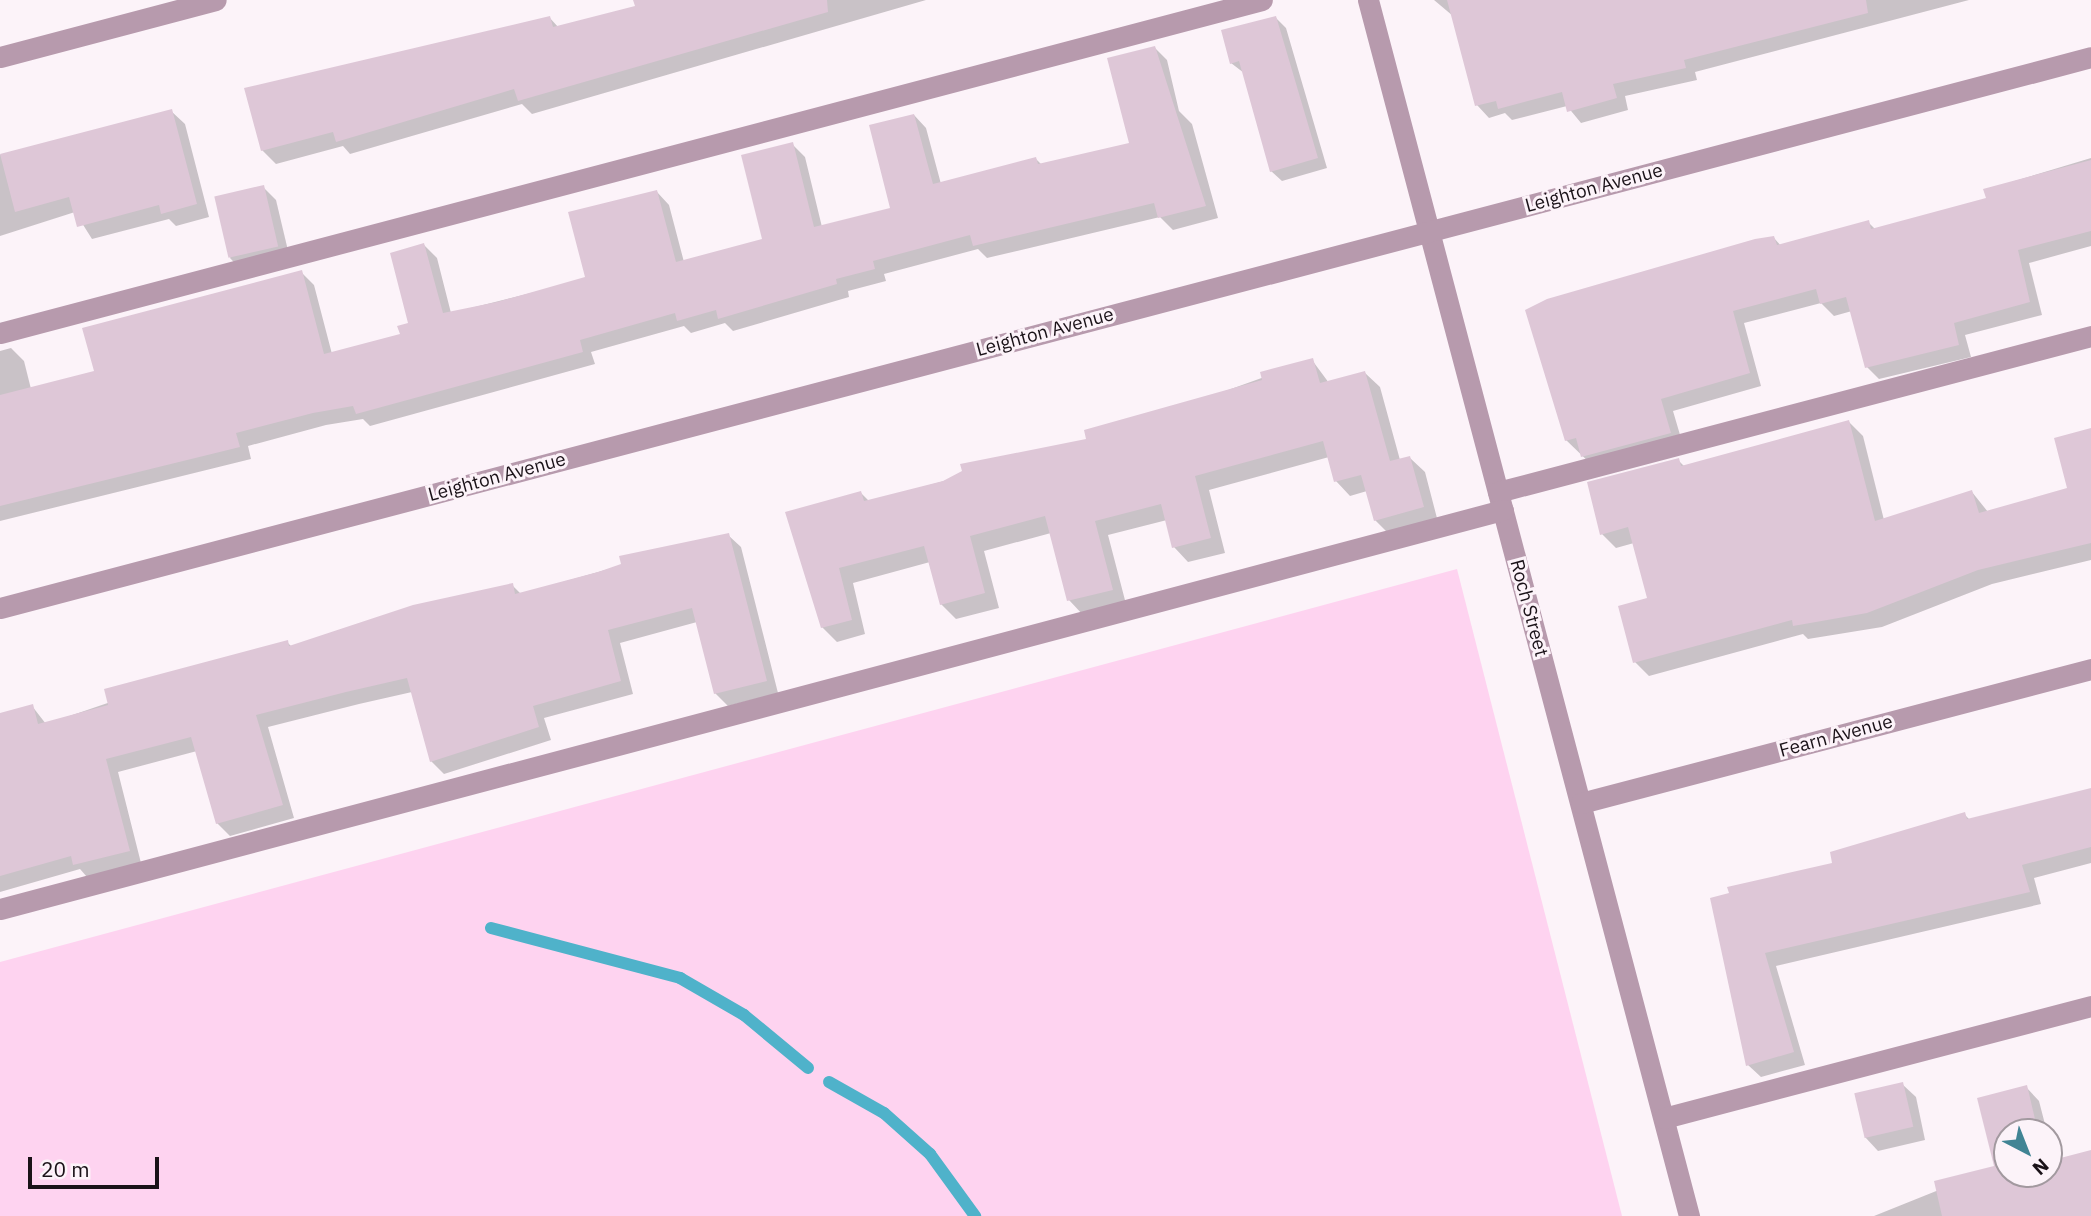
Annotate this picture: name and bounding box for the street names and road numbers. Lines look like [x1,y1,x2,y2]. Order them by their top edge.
street label: Leighton Avenue [1523,159,1665,217]
street label: Leighton Avenue [974,303,1116,361]
street label: Leighton Avenue [426,448,568,506]
street label: Roch Street [1505,557,1553,659]
street label: Fearn Avenue [1777,710,1895,762]

